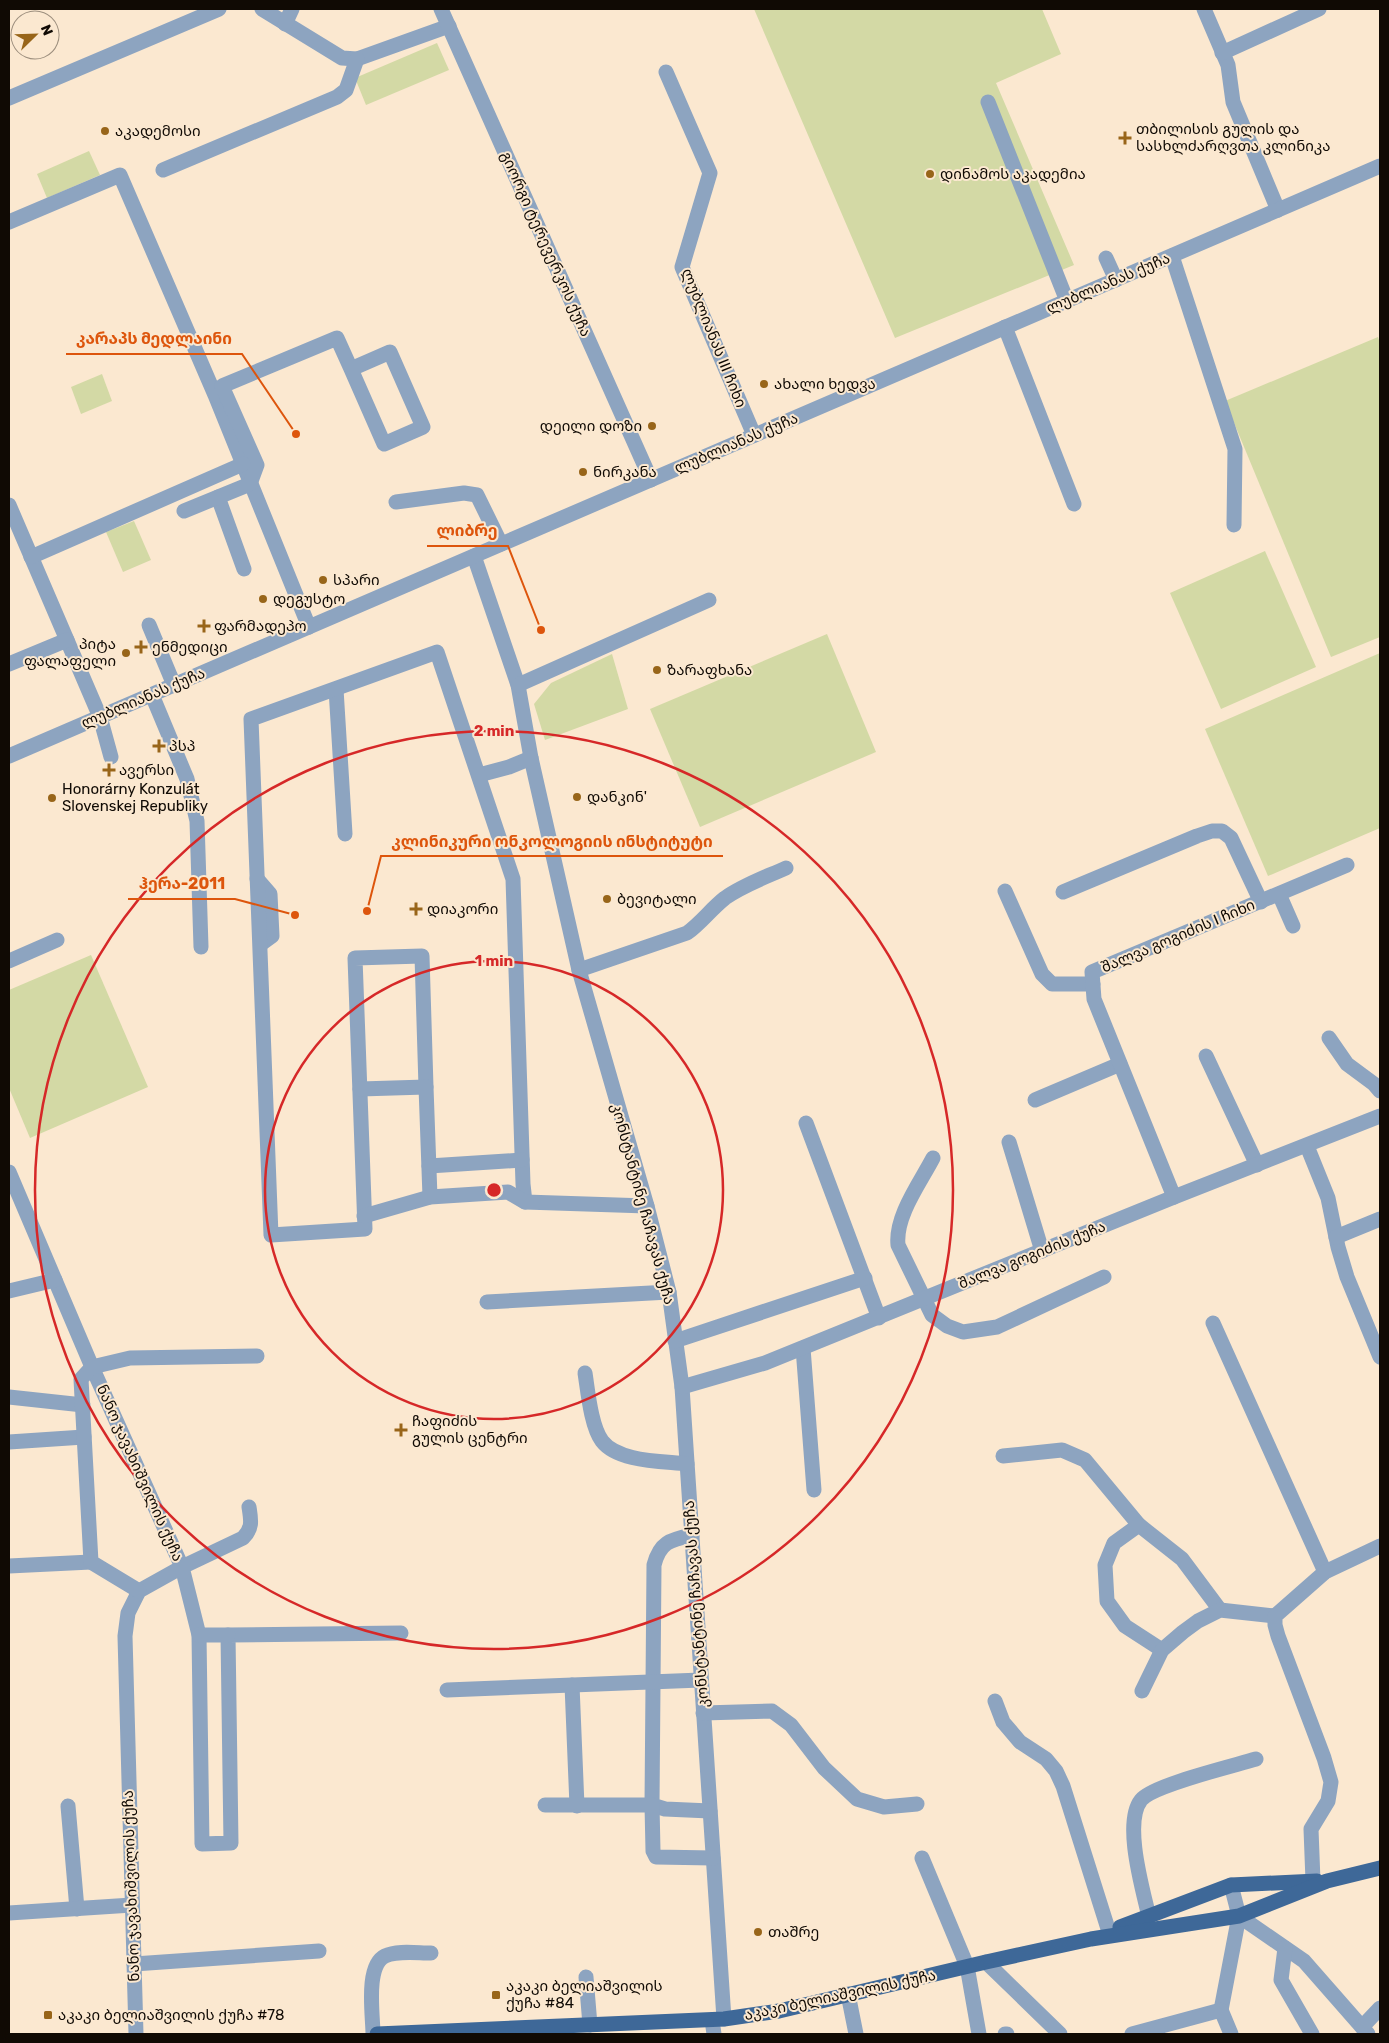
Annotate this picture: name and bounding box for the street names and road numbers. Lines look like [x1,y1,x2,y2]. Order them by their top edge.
street label: გიორგი ტერევერკოს ქუჩა [497,148,595,340]
street label: ლუბლიანას ქუჩა [1043,249,1173,317]
street label: ლუბლიანას III ჩიხი [678,266,750,410]
street label: ლუბლიანას ქუჩა [671,409,801,477]
street label: ლუბლიანას ქუჩა [78,664,208,732]
street label: შალვა გოგიძის I ჩიხი [1099,895,1257,977]
street label: კონსტანტინე ჩაჩავას ქუჩა [607,1101,679,1307]
street label: შალვა გოგიძის ქუჩა [956,1217,1108,1293]
street label: ნანო ჯავახიშვილის ქუჩა [93,1382,187,1564]
street label: კონსტანტინე ჩაჩავას ქუჩა [680,1500,712,1708]
street label: ნანო ჯავახიშვილის ქუჩა [119,1790,143,1982]
street label: აკაკი ბელიაშვილის ქუჩა [743,1966,937,2024]

